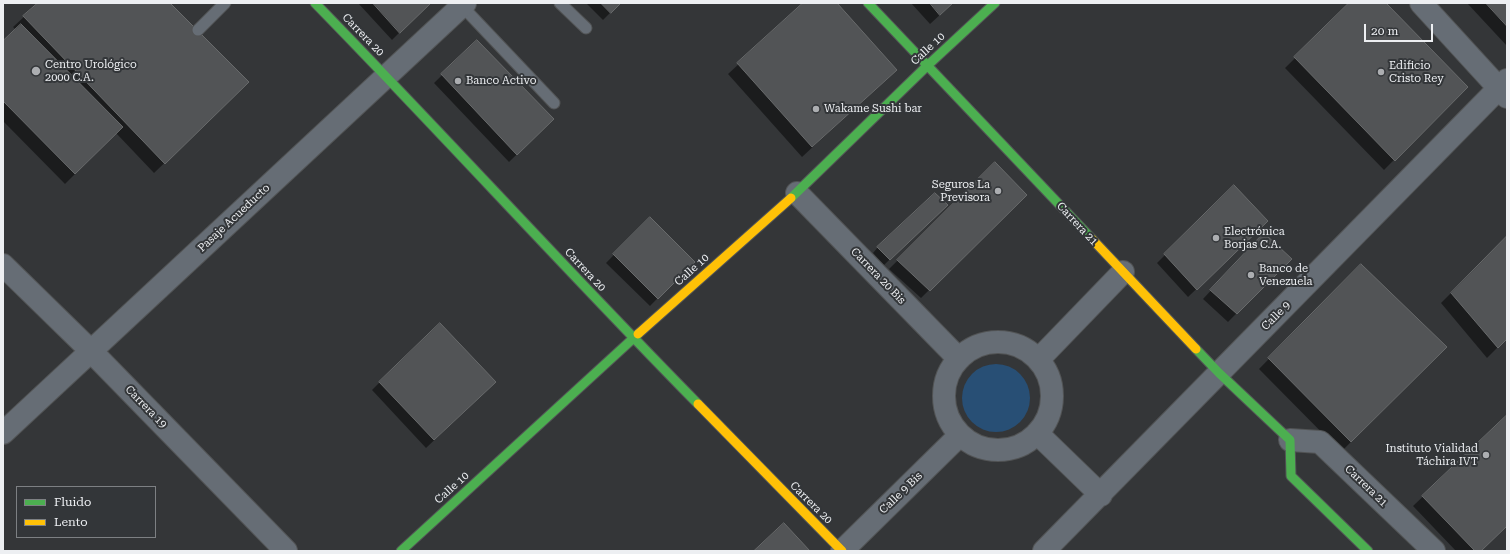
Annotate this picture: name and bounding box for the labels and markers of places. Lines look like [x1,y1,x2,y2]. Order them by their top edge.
place label: Centro Urológico 2000 C.A. [45,58,137,84]
place label: Edificio Cristo Rey [1389,59,1444,85]
marker: Centro Urológico 2000 C.A. [30,65,42,77]
marker: Edificio Cristo Rey [1376,67,1386,77]
place label: Banco Activo [466,74,536,88]
marker: Banco Activo [453,76,463,86]
place label: Wakame Sushi bar [824,102,922,116]
marker: Wakame Sushi bar [811,104,821,114]
place label: Seguros La Previsora [932,178,990,204]
marker: Seguros La Previsora [993,186,1003,196]
place label: Electrónica Borjas C.A. [1224,225,1285,251]
marker: Electrónica Borjas C.A. [1211,233,1221,243]
place label: Banco de Venezuela [1259,262,1313,288]
marker: Banco de Venezuela [1246,270,1256,280]
place label: Instituto Vialidad Táchira IVT [1385,442,1478,468]
marker: Instituto Vialidad Táchira IVT [1481,450,1491,460]

